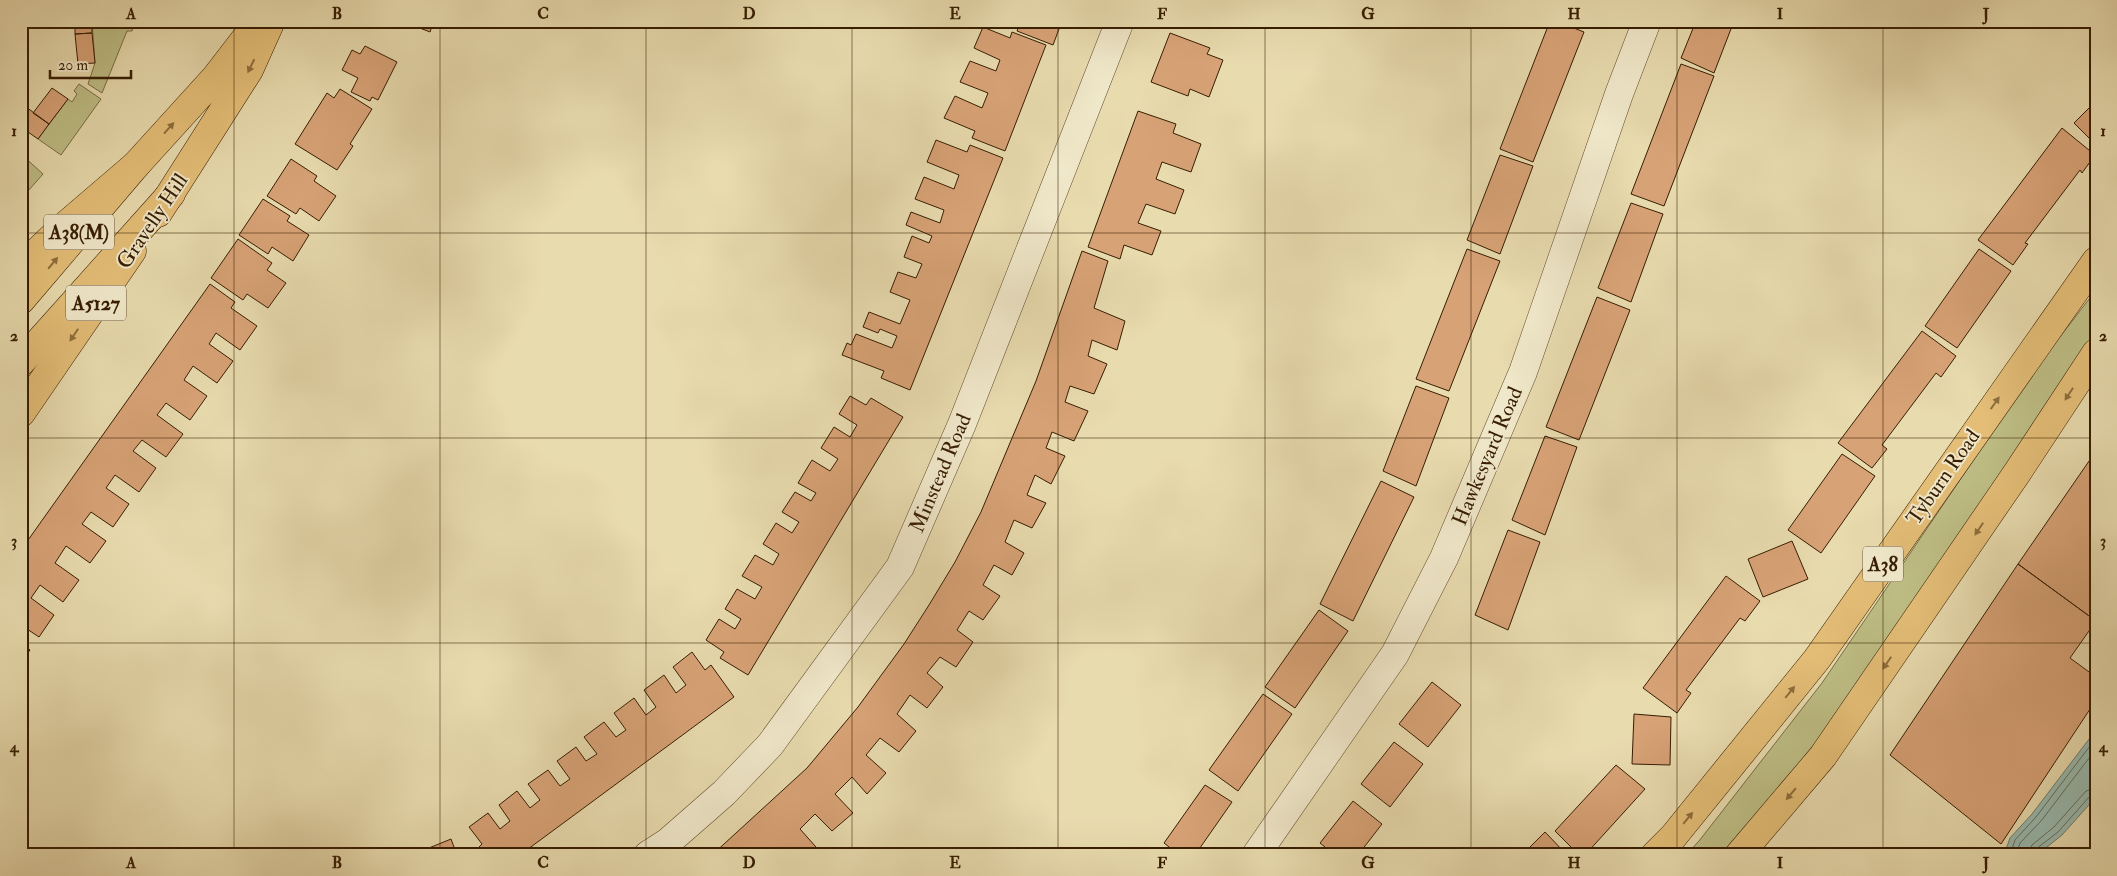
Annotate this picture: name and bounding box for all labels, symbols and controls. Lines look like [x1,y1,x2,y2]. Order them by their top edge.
text: A [125,4,137,24]
text: B [332,4,342,24]
text: C [537,4,549,24]
text: D [742,4,756,24]
text: E [949,4,961,24]
text: F [1157,4,1167,24]
text: G [1361,4,1375,24]
text: H [1567,4,1581,24]
text: I [1777,4,1784,24]
text: J [1982,4,1990,25]
scale bar [50,48,131,80]
text: 20 m [58,56,88,75]
one-way arrow [246,58,255,73]
text: 1 [11,121,17,141]
text: 1 [2100,121,2106,141]
one-way arrow [163,123,175,135]
street label: Gravelly Hill [111,168,195,274]
road number: A38(M) [44,214,114,250]
one-way arrow [47,257,58,270]
road number: A5127 [66,286,126,320]
text: 2 [10,326,18,346]
text: 2 [2099,326,2107,346]
one-way arrow [70,328,79,342]
street label: Hawkesyard Road [1446,382,1529,530]
one-way arrow [2064,387,2074,401]
one-way arrow [1990,396,2000,410]
street label: Minstead Road [903,409,978,537]
street label: Tyburn Road [1901,424,1987,530]
one-way arrow [1974,522,1984,536]
text: 3 [11,531,17,551]
text: 3 [2100,531,2106,551]
road number: A38 [1863,546,1903,582]
one-way arrow [1882,656,1892,670]
one-way arrow [1784,686,1795,699]
text: 4 [9,737,20,757]
text: 4 [2098,737,2109,757]
one-way arrow [1786,788,1797,800]
one-way arrow [1682,812,1693,825]
text: A [125,853,137,873]
text: B [332,853,342,873]
text: C [537,853,549,873]
text: D [742,853,756,873]
text: E [949,853,961,873]
text: F [1157,853,1167,873]
text: G [1361,853,1375,873]
text: H [1567,853,1581,873]
text: I [1777,853,1784,873]
text: J [1982,853,1990,874]

